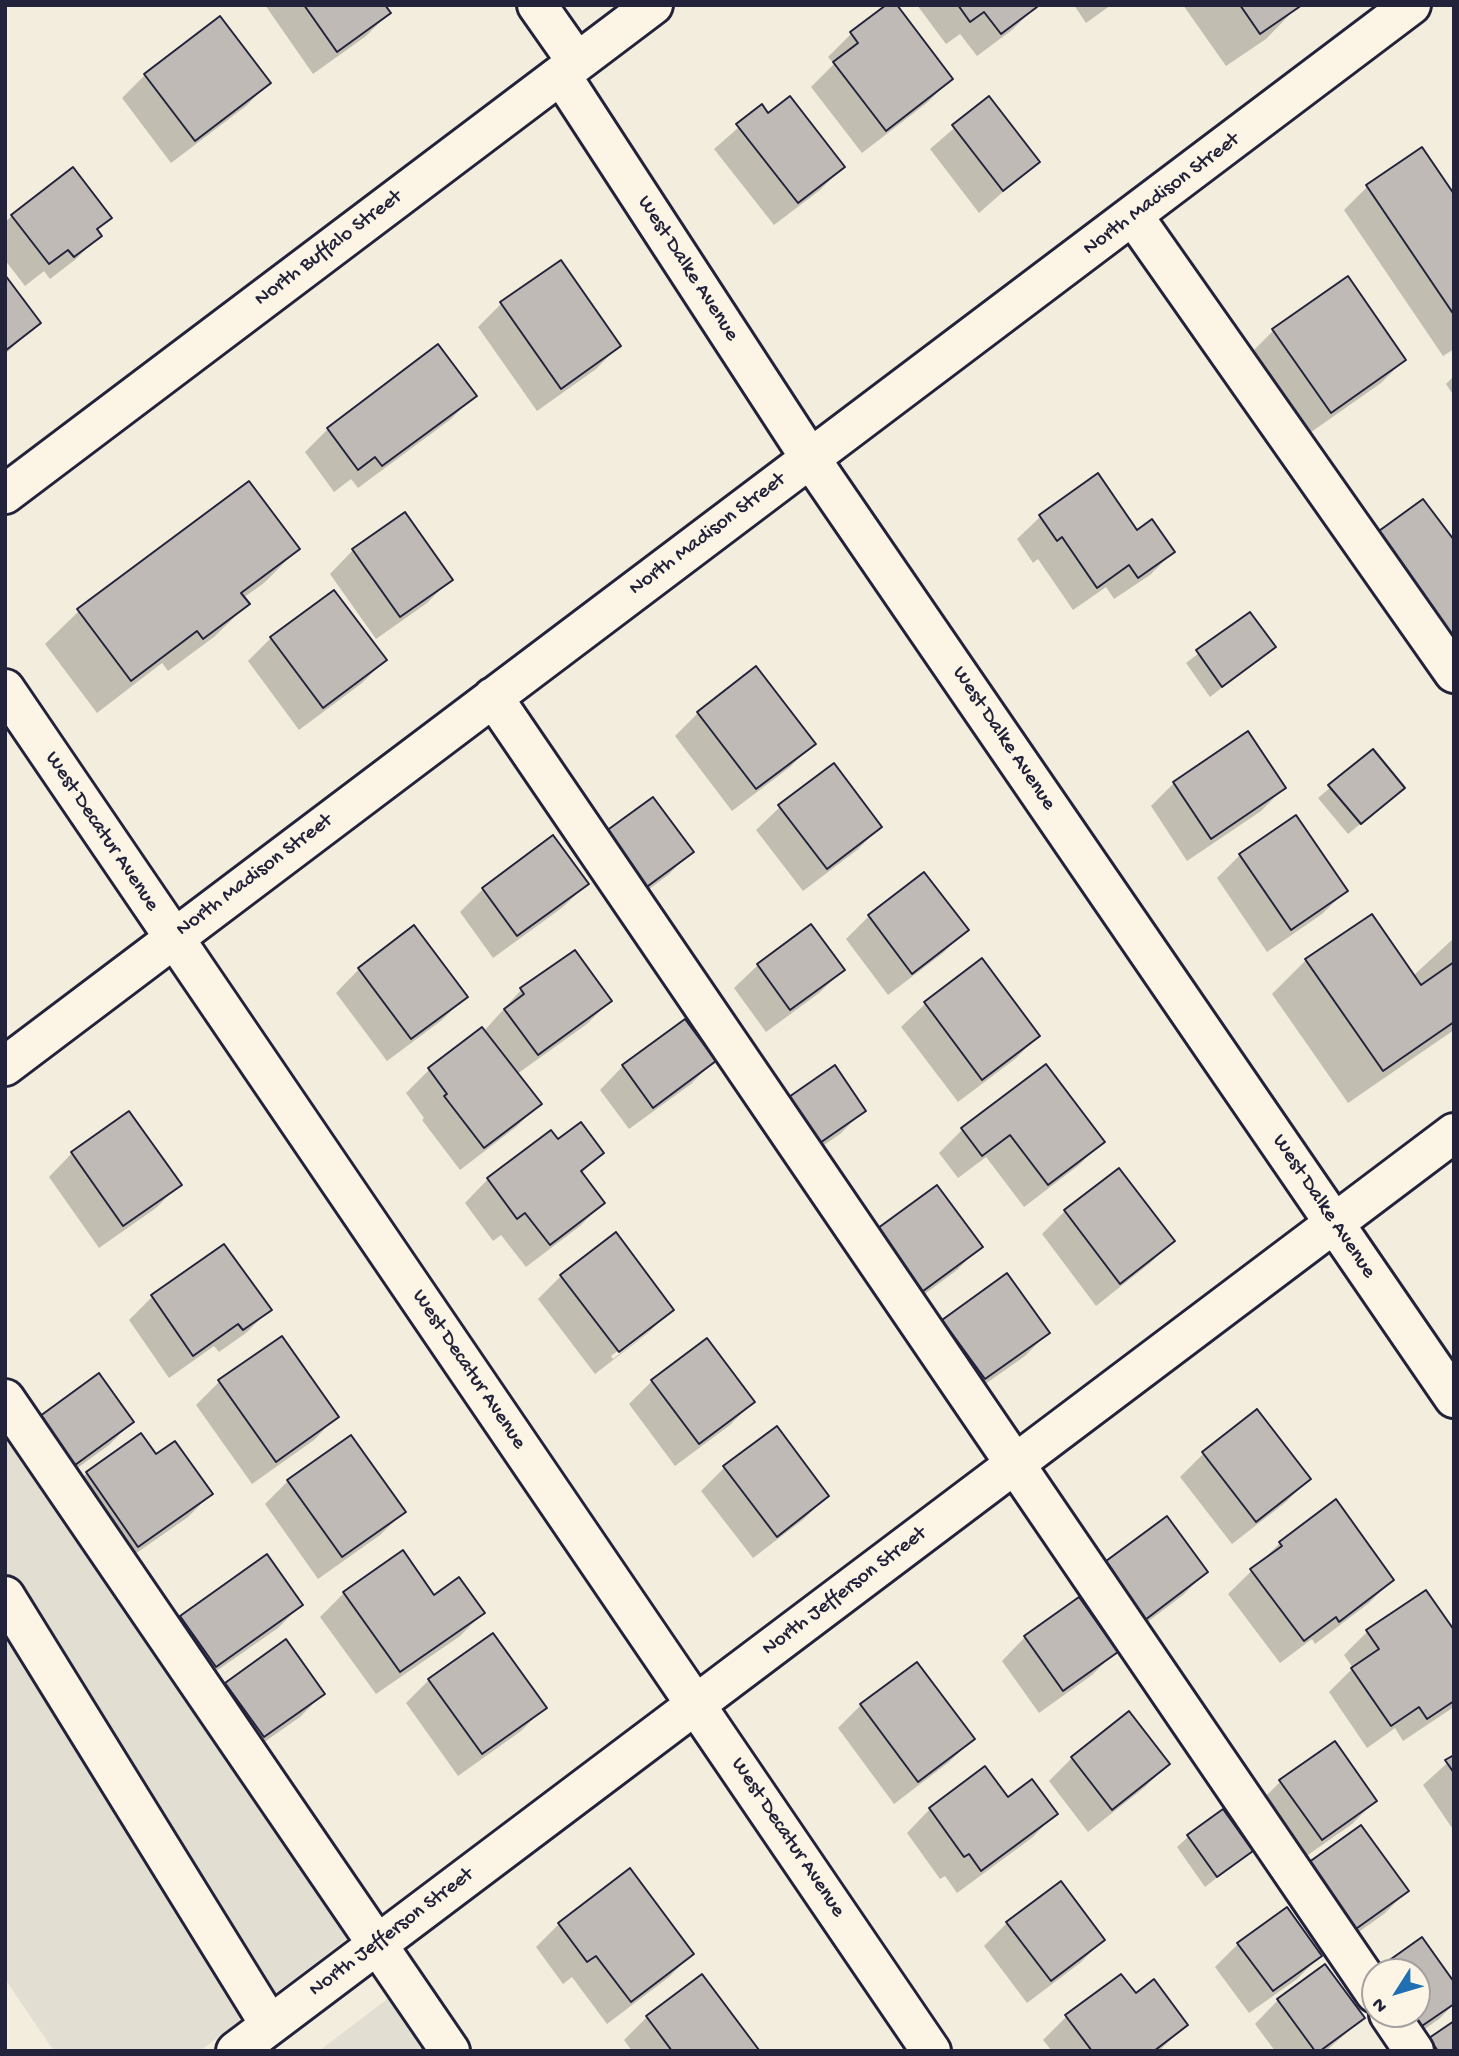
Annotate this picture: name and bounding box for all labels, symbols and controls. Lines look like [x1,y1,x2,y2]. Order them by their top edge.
street label: North Madison Street [1079,128,1245,262]
street label: North Buffalo Street [250,185,408,313]
street label: West Dalke Avenue [631,192,743,346]
street label: North Madison Street [625,468,791,602]
street label: West Dalke Avenue [946,662,1060,816]
street label: West Decatur Avenue [38,747,164,917]
street label: North Madison Street [172,809,338,943]
street label: West Dalke Avenue [1266,1130,1380,1284]
street label: West Decatur Avenue [405,1285,531,1455]
street label: North Jefferson Street [758,1522,932,1662]
street label: West Decatur Avenue [724,1753,850,1923]
street label: North Jefferson Street [305,1863,479,2003]
north arrow [1361,1958,1431,2028]
text: N [1368,1993,1393,2017]

